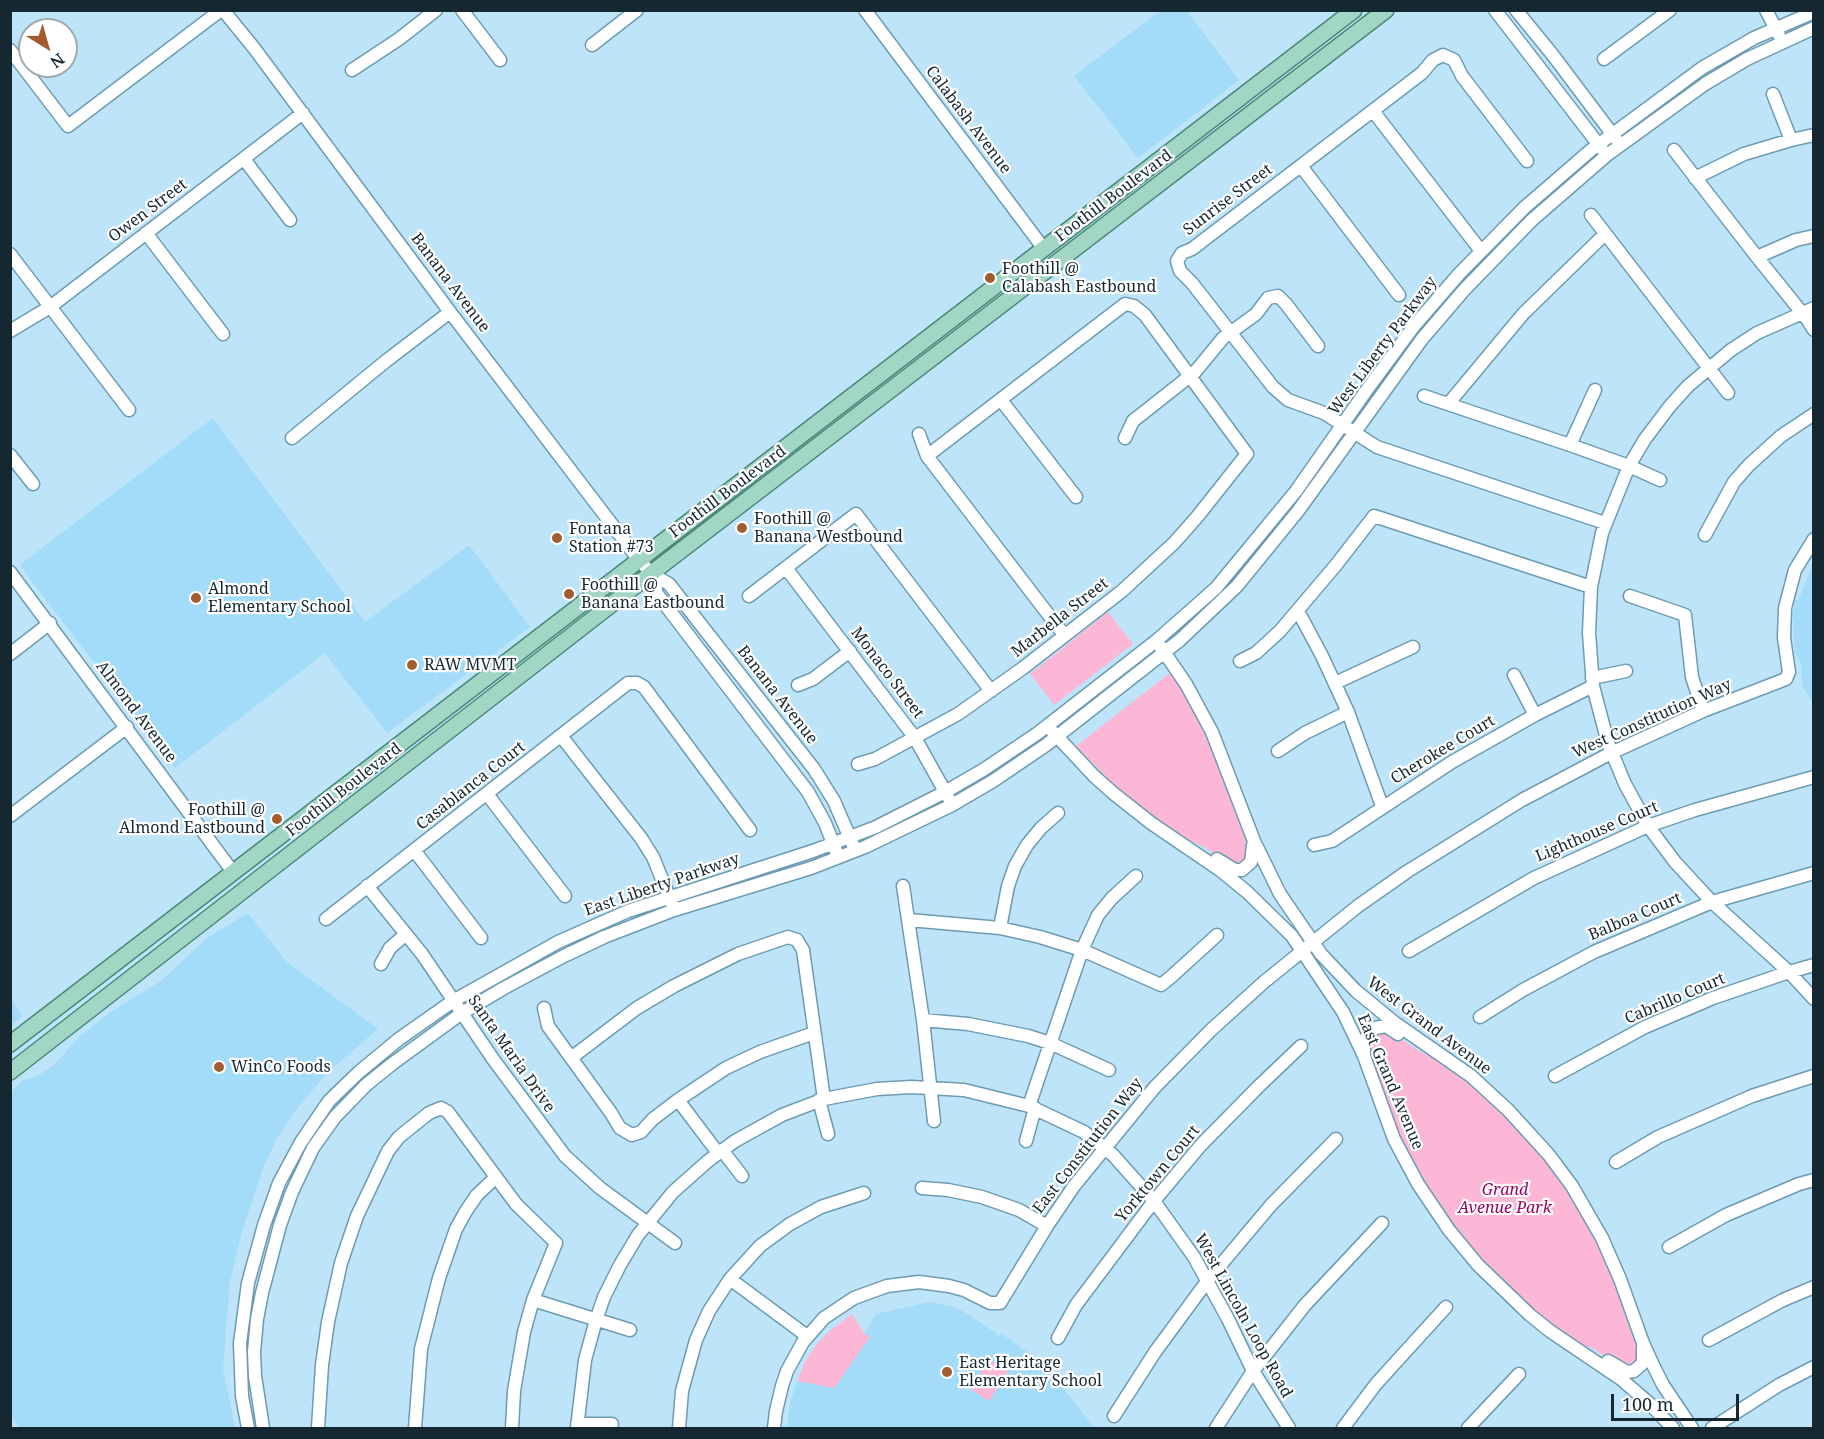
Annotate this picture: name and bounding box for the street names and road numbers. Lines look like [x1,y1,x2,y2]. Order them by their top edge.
street label: Calabash Avenue [921,62,1015,178]
street label: Foothill Boulevard [1052,146,1176,246]
street label: Sunrise Street [1180,160,1276,240]
street label: Owen Street [105,175,191,247]
street label: Banana Avenue [406,230,494,336]
street label: West Liberty Parkway [1325,273,1441,419]
street label: Foothill Boulevard [666,442,790,542]
street label: Marbella Street [1008,574,1112,662]
street label: Monaco Street [846,624,928,722]
street label: Banana Avenue [733,642,821,748]
street label: Almond Avenue [92,657,180,767]
street label: West Constitution Way [1569,675,1735,763]
street label: Cherokee Court [1387,711,1499,789]
street label: Casablanca Court [413,738,529,834]
street label: Foothill Boulevard [282,739,406,841]
street label: Lighthouse Court [1533,797,1661,867]
street label: East Liberty Parkway [582,849,742,921]
street label: Balboa Court [1586,889,1684,945]
street label: Cabrillo Court [1622,969,1728,1029]
street label: West Grand Avenue [1363,973,1495,1079]
street label: Santa Maria Drive [463,992,559,1116]
street label: East Grand Avenue [1353,1011,1427,1153]
street label: East Constitution Way [1029,1074,1147,1218]
street label: Yorktown Court [1112,1122,1204,1226]
street label: West Lincoln Loop Road [1190,1231,1296,1401]

